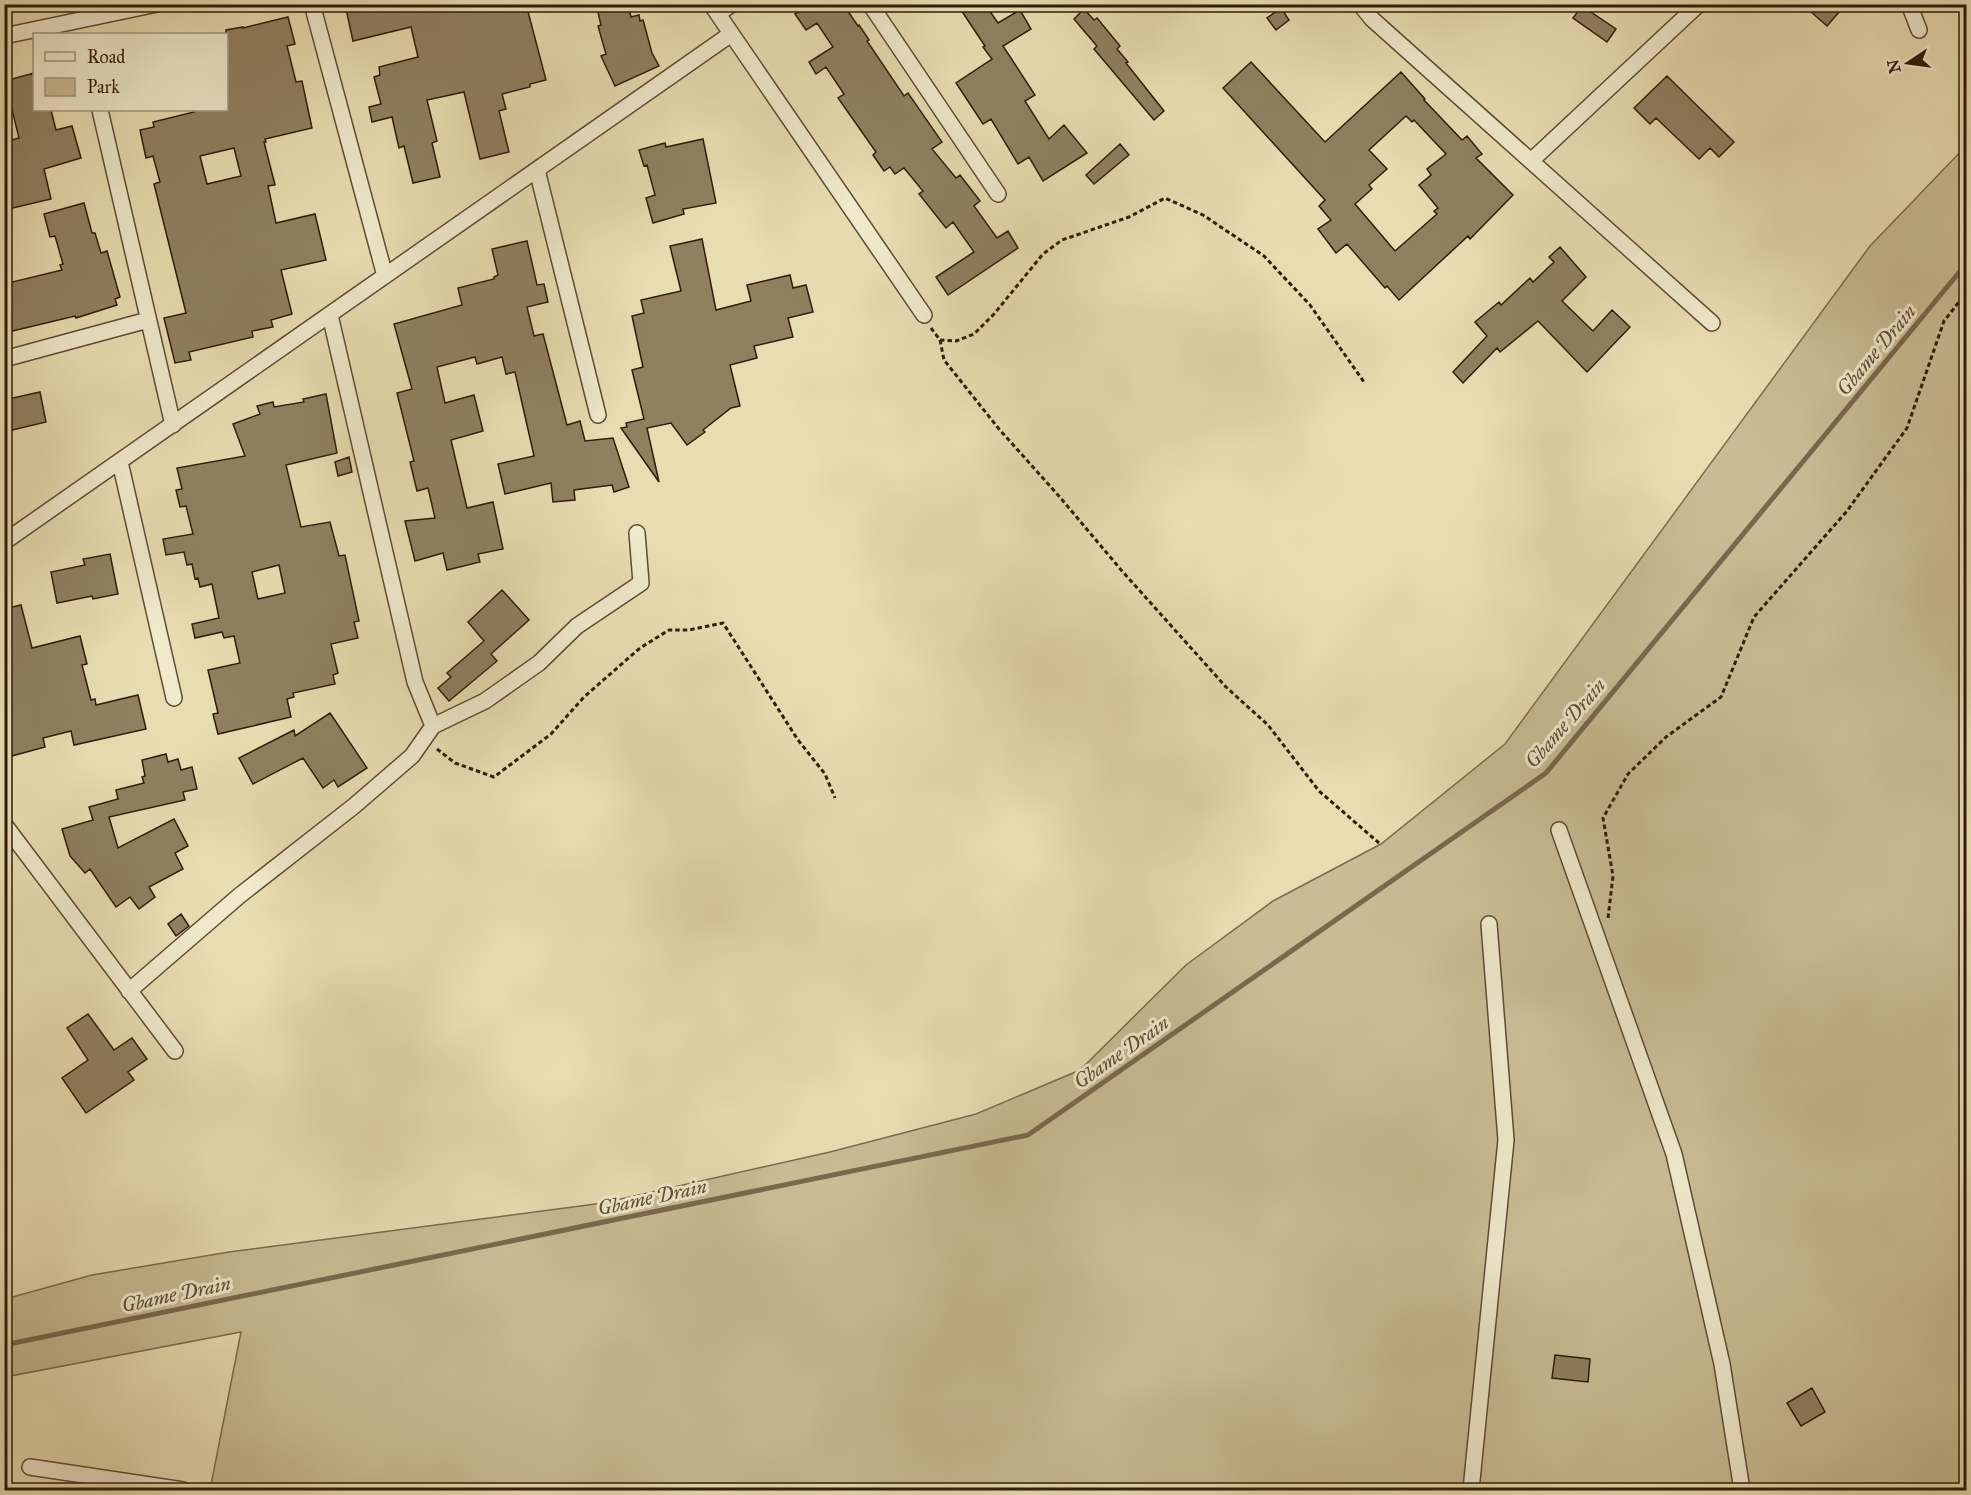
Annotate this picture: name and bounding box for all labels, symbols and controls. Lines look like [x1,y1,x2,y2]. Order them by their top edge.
legend [33,33,228,111]
north arrow [1878,33,1938,93]
text: Road [87,46,125,68]
text: N [1883,57,1905,75]
text: Park [87,76,120,98]
water label: Gbame Drain [1831,299,1921,400]
water label: Gbame Drain [1520,673,1611,773]
water label: Gbame Drain [1069,1010,1174,1094]
water label: Gbame Drain [595,1174,709,1220]
water label: Gbame Drain [119,1271,233,1317]

